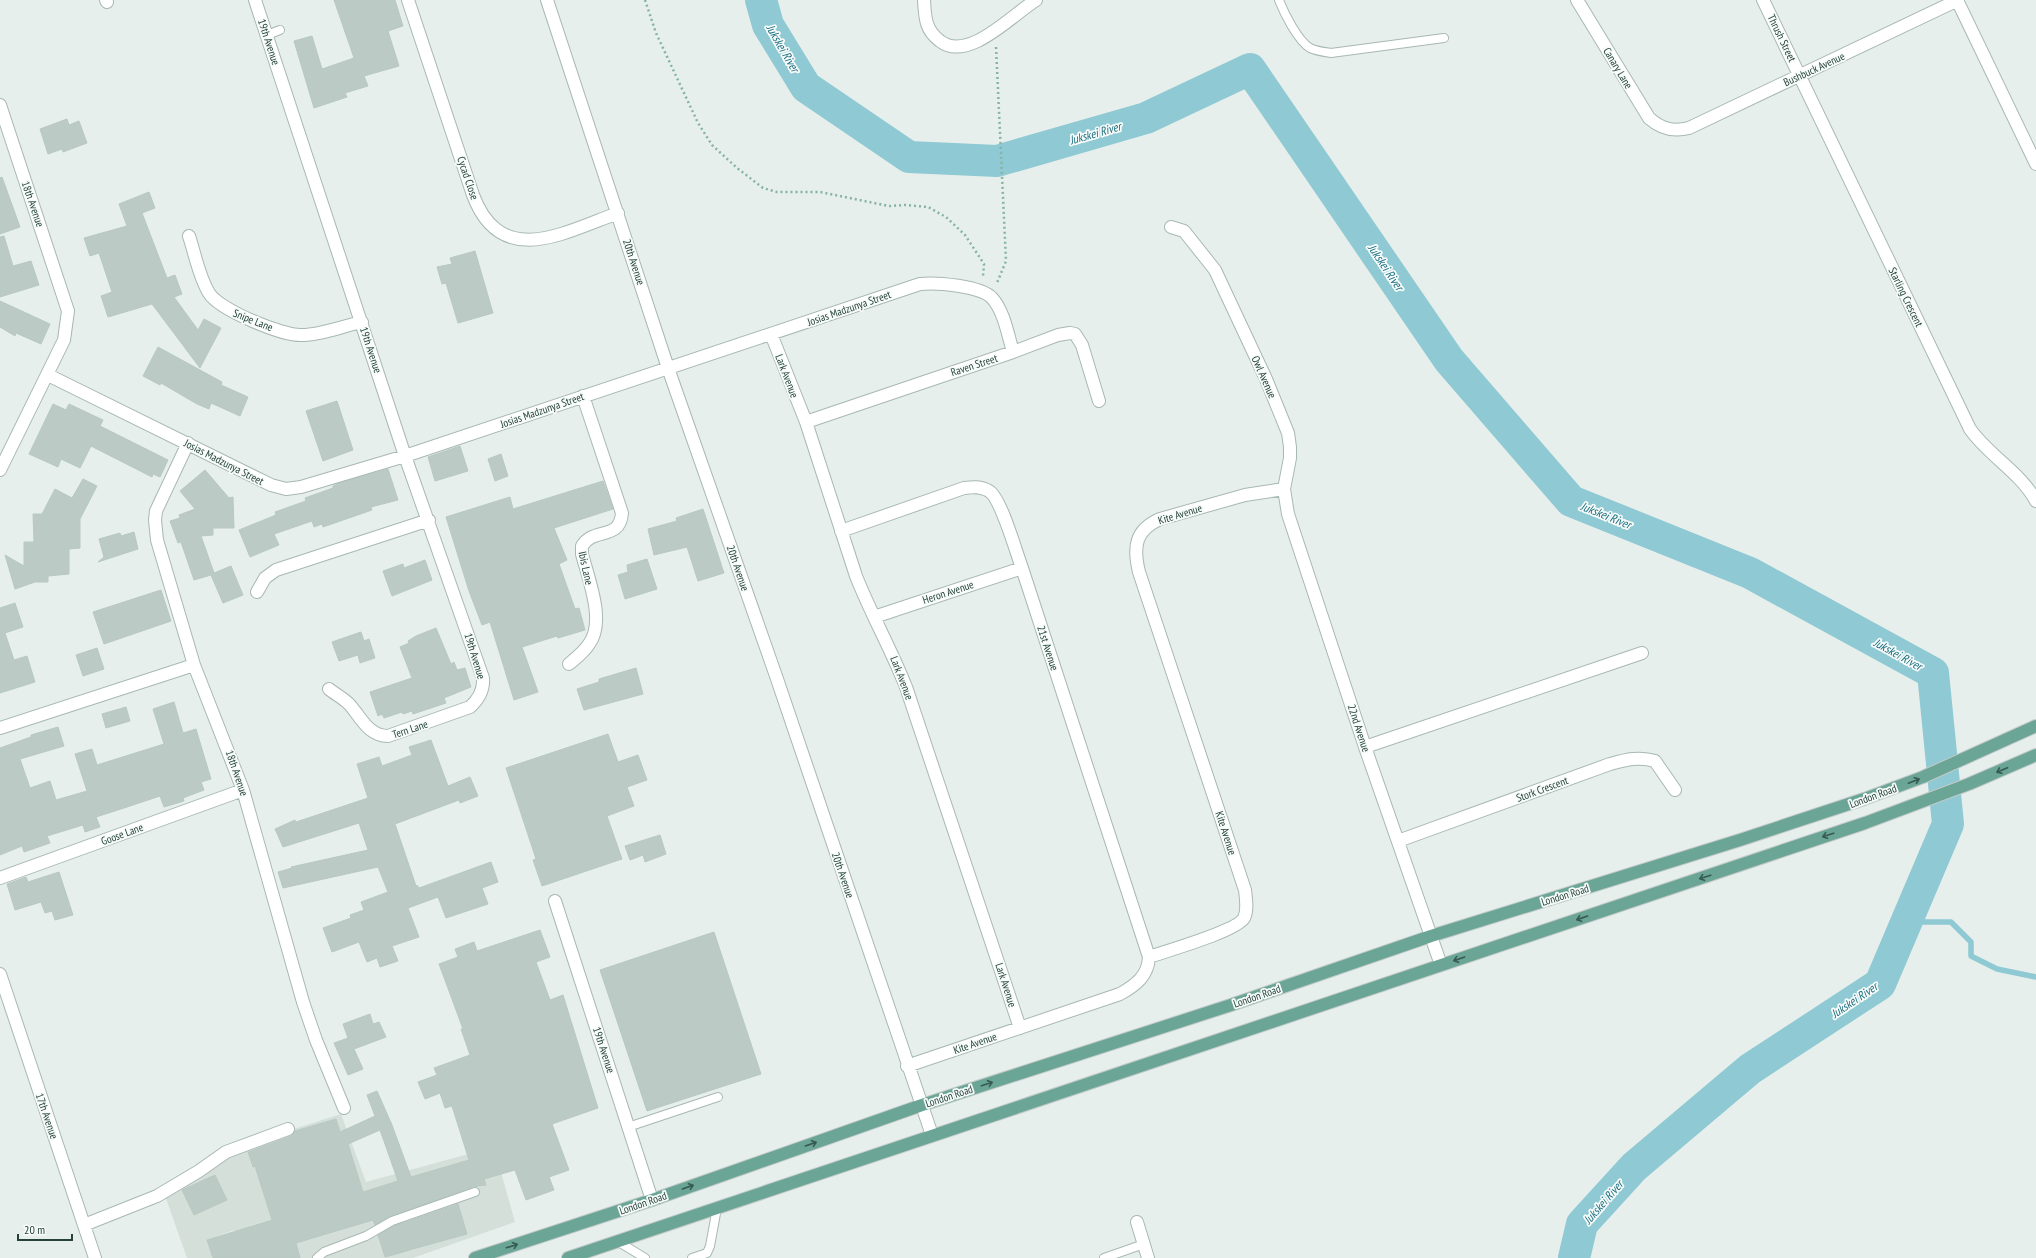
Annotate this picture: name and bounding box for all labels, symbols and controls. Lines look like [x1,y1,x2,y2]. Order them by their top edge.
street label: Thrush Street [1764,12,1800,64]
street label: 19th Avenue [255,17,283,67]
water label: Jukskei River [763,21,804,76]
street label: Canary Lane [1600,45,1636,92]
street label: Bushbuck Avenue [1781,49,1847,89]
water label: Jukskei River [1067,118,1124,148]
street label: Cycad Close [454,155,482,202]
street label: 18th Avenue [19,179,48,229]
street label: 20th Avenue [620,237,648,287]
water label: Jukskei River [1364,240,1408,294]
street label: Starling Crescent [1886,265,1926,329]
street label: Josias Madzunya Street [804,287,893,329]
street label: Snipe Lane [231,306,275,334]
street label: 19th Avenue [357,325,385,375]
street label: Raven Street [949,351,999,379]
street label: Lark Avenue [772,352,802,400]
street label: Owl Avenue [1248,354,1280,401]
street label: Josias Madzunya Street [497,389,586,431]
street label: Josias Madzunya Street [181,435,266,488]
water label: Jukskei River [1578,498,1635,532]
street label: Kite Avenue [1156,501,1204,527]
street label: 20th Avenue [724,543,753,593]
street label: Ibis Lane [576,550,596,587]
street label: Heron Avenue [921,577,976,607]
street label: 21st Avenue [1034,624,1062,673]
street label: 19th Avenue [461,631,489,681]
water label: Jukskei River [1870,634,1926,674]
street label: Lark Avenue [887,654,917,702]
street label: 22nd Avenue [1345,702,1373,754]
street label: Tern Lane [390,717,430,741]
street label: 18th Avenue [223,748,252,798]
one-way arrow [1997,766,2009,774]
street label: Stork Crescent [1514,773,1570,805]
one-way arrow [1907,776,1919,784]
street label: London Road [1848,781,1899,811]
street label: Kite Avenue [1212,809,1240,857]
street label: Goose Lane [99,820,145,848]
one-way arrow [1823,832,1835,840]
street label: 20th Avenue [829,850,858,900]
one-way arrow [1699,873,1711,881]
street label: London Road [1539,881,1591,909]
one-way arrow [1575,915,1588,922]
one-way arrow [1453,956,1465,964]
street label: Lark Avenue [992,961,1020,1009]
water label: Jukskei River [1827,978,1881,1022]
street label: London Road [1232,981,1283,1011]
street label: 19th Avenue [590,1025,618,1075]
street label: Kite Avenue [951,1029,999,1057]
one-way arrow [980,1080,993,1087]
street label: London Road [923,1082,975,1110]
street label: 17th Avenue [33,1091,62,1141]
one-way arrow [804,1140,817,1147]
water label: Jukskei River [1579,1176,1627,1228]
one-way arrow [681,1183,694,1190]
street label: London Road [618,1188,669,1218]
scale bar [18,1216,72,1242]
text: 20 m [24,1222,45,1237]
one-way arrow [505,1242,518,1249]

